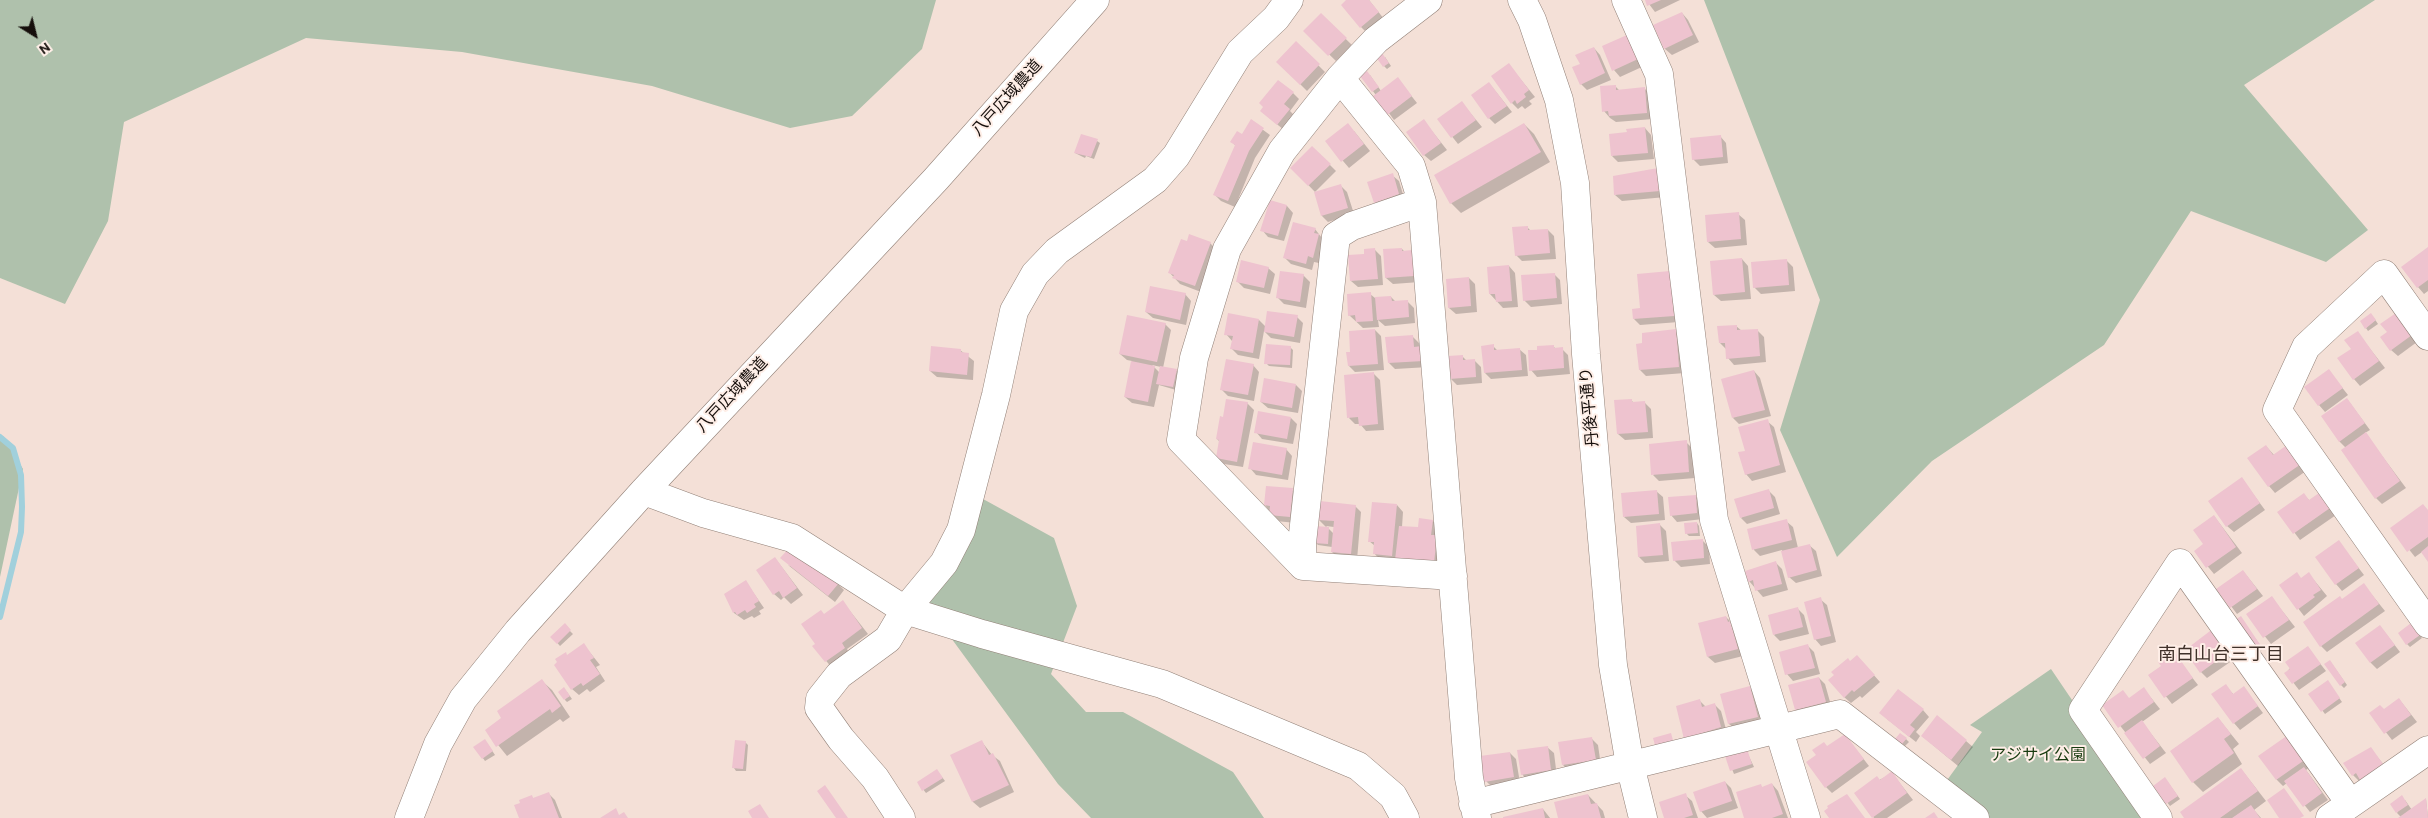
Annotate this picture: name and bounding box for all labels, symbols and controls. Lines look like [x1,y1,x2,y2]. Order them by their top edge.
north arrow [10,10,60,60]
text: N [35,38,53,57]
street label: 八戸広域農道 [969,57,1047,141]
street label: 八戸広域農道 [693,354,773,438]
street label: 丹後平通り [1578,366,1604,448]
district label: 南白山台三丁目 [2158,645,2284,667]
park label: アジサイ公園 [1990,747,2086,767]

